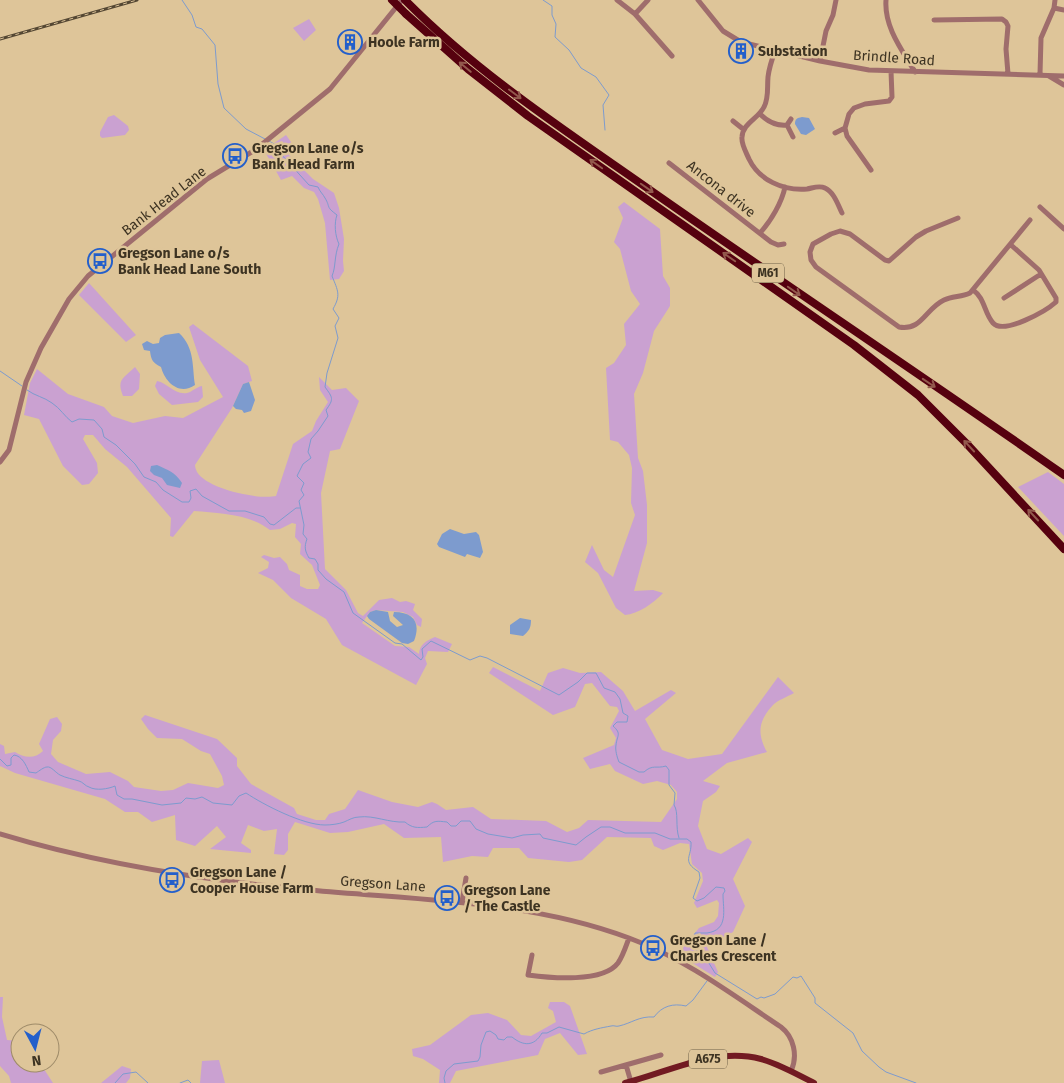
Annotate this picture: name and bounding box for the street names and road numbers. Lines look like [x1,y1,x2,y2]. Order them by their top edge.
street label: Brindle Road [852,47,936,69]
street label: Ancona drive [683,157,759,221]
street label: Bank Head Lane [118,163,210,239]
road number: M61 [752,264,784,282]
street label: Gregson Lane [340,873,426,895]
road number: A675 [689,1050,727,1068]

